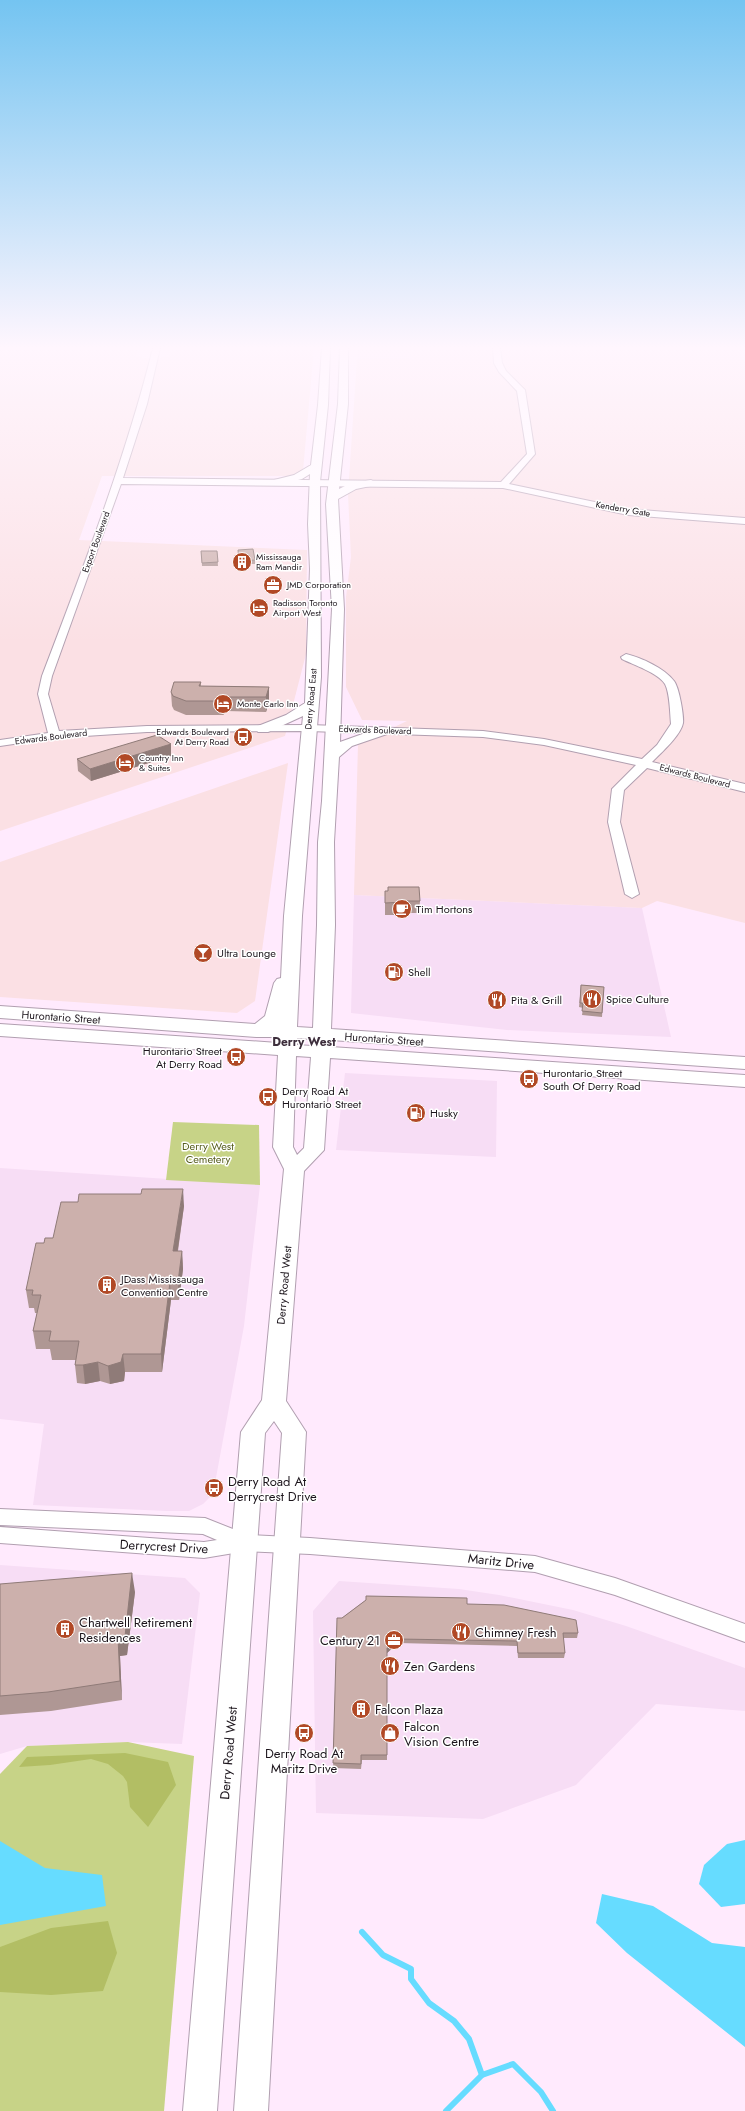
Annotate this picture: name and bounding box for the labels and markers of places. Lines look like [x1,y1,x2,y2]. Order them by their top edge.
place label: Mississauga Ram Mandir [256,550,303,573]
building icon: Mississauga Ram Mandir [231,551,253,573]
office icon: JMD Corporation [262,574,284,596]
place label: JMD Corporation [286,578,351,591]
place label: Radisson Toronto Airport West [273,596,337,619]
hotel icon: Radisson Toronto Airport West [248,597,270,619]
hotel icon: Monte Carlo Inn [212,693,234,715]
place label: Monte Carlo Inn [237,697,299,710]
place label: Edwards Boulevard At Derry Road [156,725,229,748]
bus stop icon: Edwards Boulevard At Derry Road [232,726,254,748]
place label: Country Inn & Suites [139,751,184,774]
hotel icon: Country Inn & Suites [114,752,136,774]
cafe icon: Tim Hortons [391,898,413,920]
place label: Tim Hortons [416,901,473,917]
bar icon: Ultra Lounge [192,942,214,964]
place label: Ultra Lounge [217,945,276,961]
fuel station icon: Shell [383,961,405,983]
place label: Shell [408,964,431,980]
restaurant icon: Spice Culture [581,988,603,1010]
restaurant icon: Pita & Grill [486,989,508,1011]
place label: Spice Culture [606,991,669,1007]
place label: Pita & Grill [511,992,562,1008]
place label: Hurontario Street At Derry Road [143,1043,222,1072]
bus stop icon: Hurontario Street At Derry Road [225,1046,247,1068]
place label: Hurontario Street South Of Derry Road [543,1065,641,1094]
bus stop icon: Hurontario Street South Of Derry Road [518,1068,540,1090]
place label: Derry Road At Hurontario Street [282,1083,362,1112]
bus stop icon: Derry Road At Hurontario Street [257,1086,279,1108]
fuel station icon: Husky [405,1102,427,1124]
place label: Husky [430,1105,458,1121]
place label: JDass Mississauga Convention Centre [119,1271,208,1300]
building icon: JDass Mississauga Convention Centre [96,1274,118,1296]
place label: Derry Road At Derrycrest Drive [228,1472,317,1506]
bus stop icon: Derry Road At Derrycrest Drive [203,1477,225,1499]
place label: Chartwell Retirement Residences [79,1613,193,1647]
building icon: Chartwell Retirement Residences [54,1618,76,1640]
restaurant icon: Chimney Fresh [450,1621,472,1643]
place label: Chimney Fresh [475,1623,556,1642]
office icon: Century 21 [383,1629,405,1651]
place label: Century 21 [320,1631,380,1650]
restaurant icon: Zen Gardens [379,1655,401,1677]
place label: Zen Gardens [404,1657,475,1676]
building icon: Falcon Plaza [350,1698,372,1720]
place label: Falcon Plaza [375,1700,443,1719]
place label: Falcon Vision Centre [404,1717,479,1751]
bus stop icon: Derry Road At Maritz Drive [293,1722,315,1744]
shop icon: Falcon Vision Centre [379,1722,401,1744]
place label: Derry Road At Maritz Drive [265,1744,344,1778]

